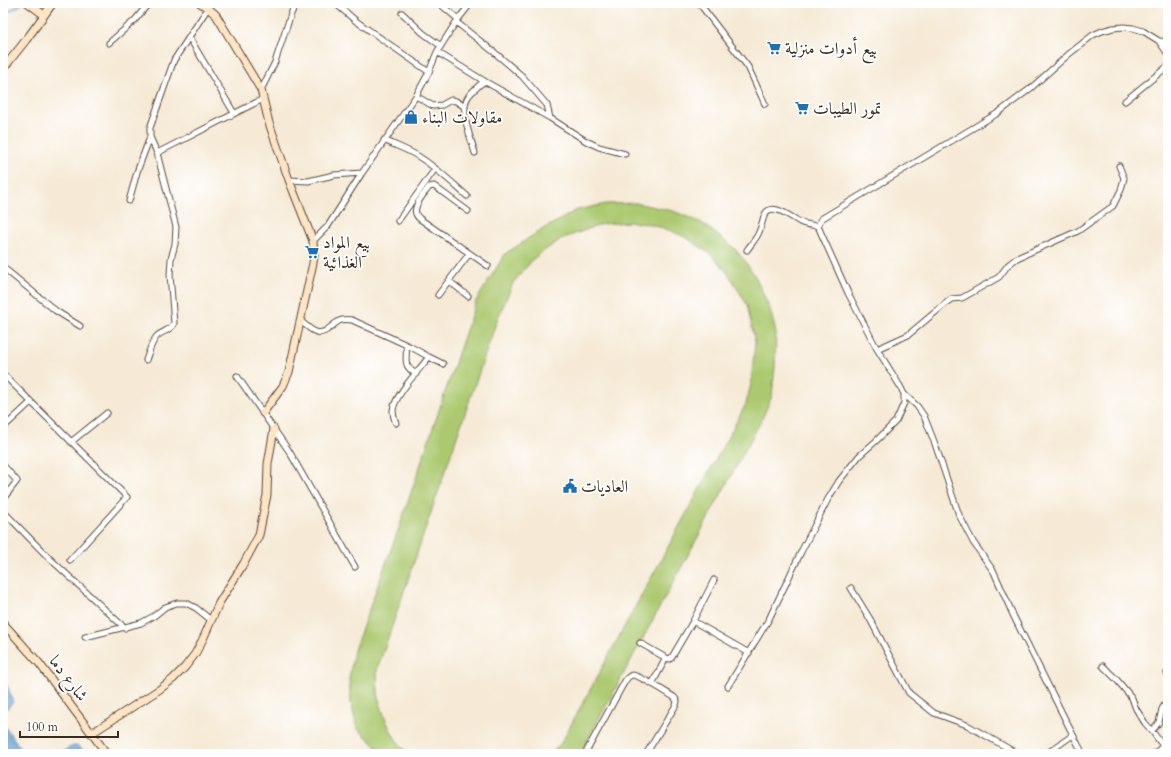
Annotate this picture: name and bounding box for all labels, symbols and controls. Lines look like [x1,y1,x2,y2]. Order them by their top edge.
place label: بيع أدوات منزلية [785,36,877,64]
supermarket icon: بيع أدوات منزلية [766,40,782,56]
place label: تمور الطيبات [813,97,882,120]
supermarket icon: تمور الطيبات [794,100,810,116]
place label: مقاولات البناء [422,106,502,129]
shop icon: مقاولات البناء [403,109,419,125]
place label: بيع المواد الغذائية [323,231,370,274]
supermarket icon: بيع المواد الغذائية [304,244,320,260]
place label: العاديات [581,475,629,498]
public building icon: العاديات [562,478,578,494]
street label: شارع دما [42,651,94,707]
scale bar [20,713,118,739]
text: 100 m [26,719,59,735]

